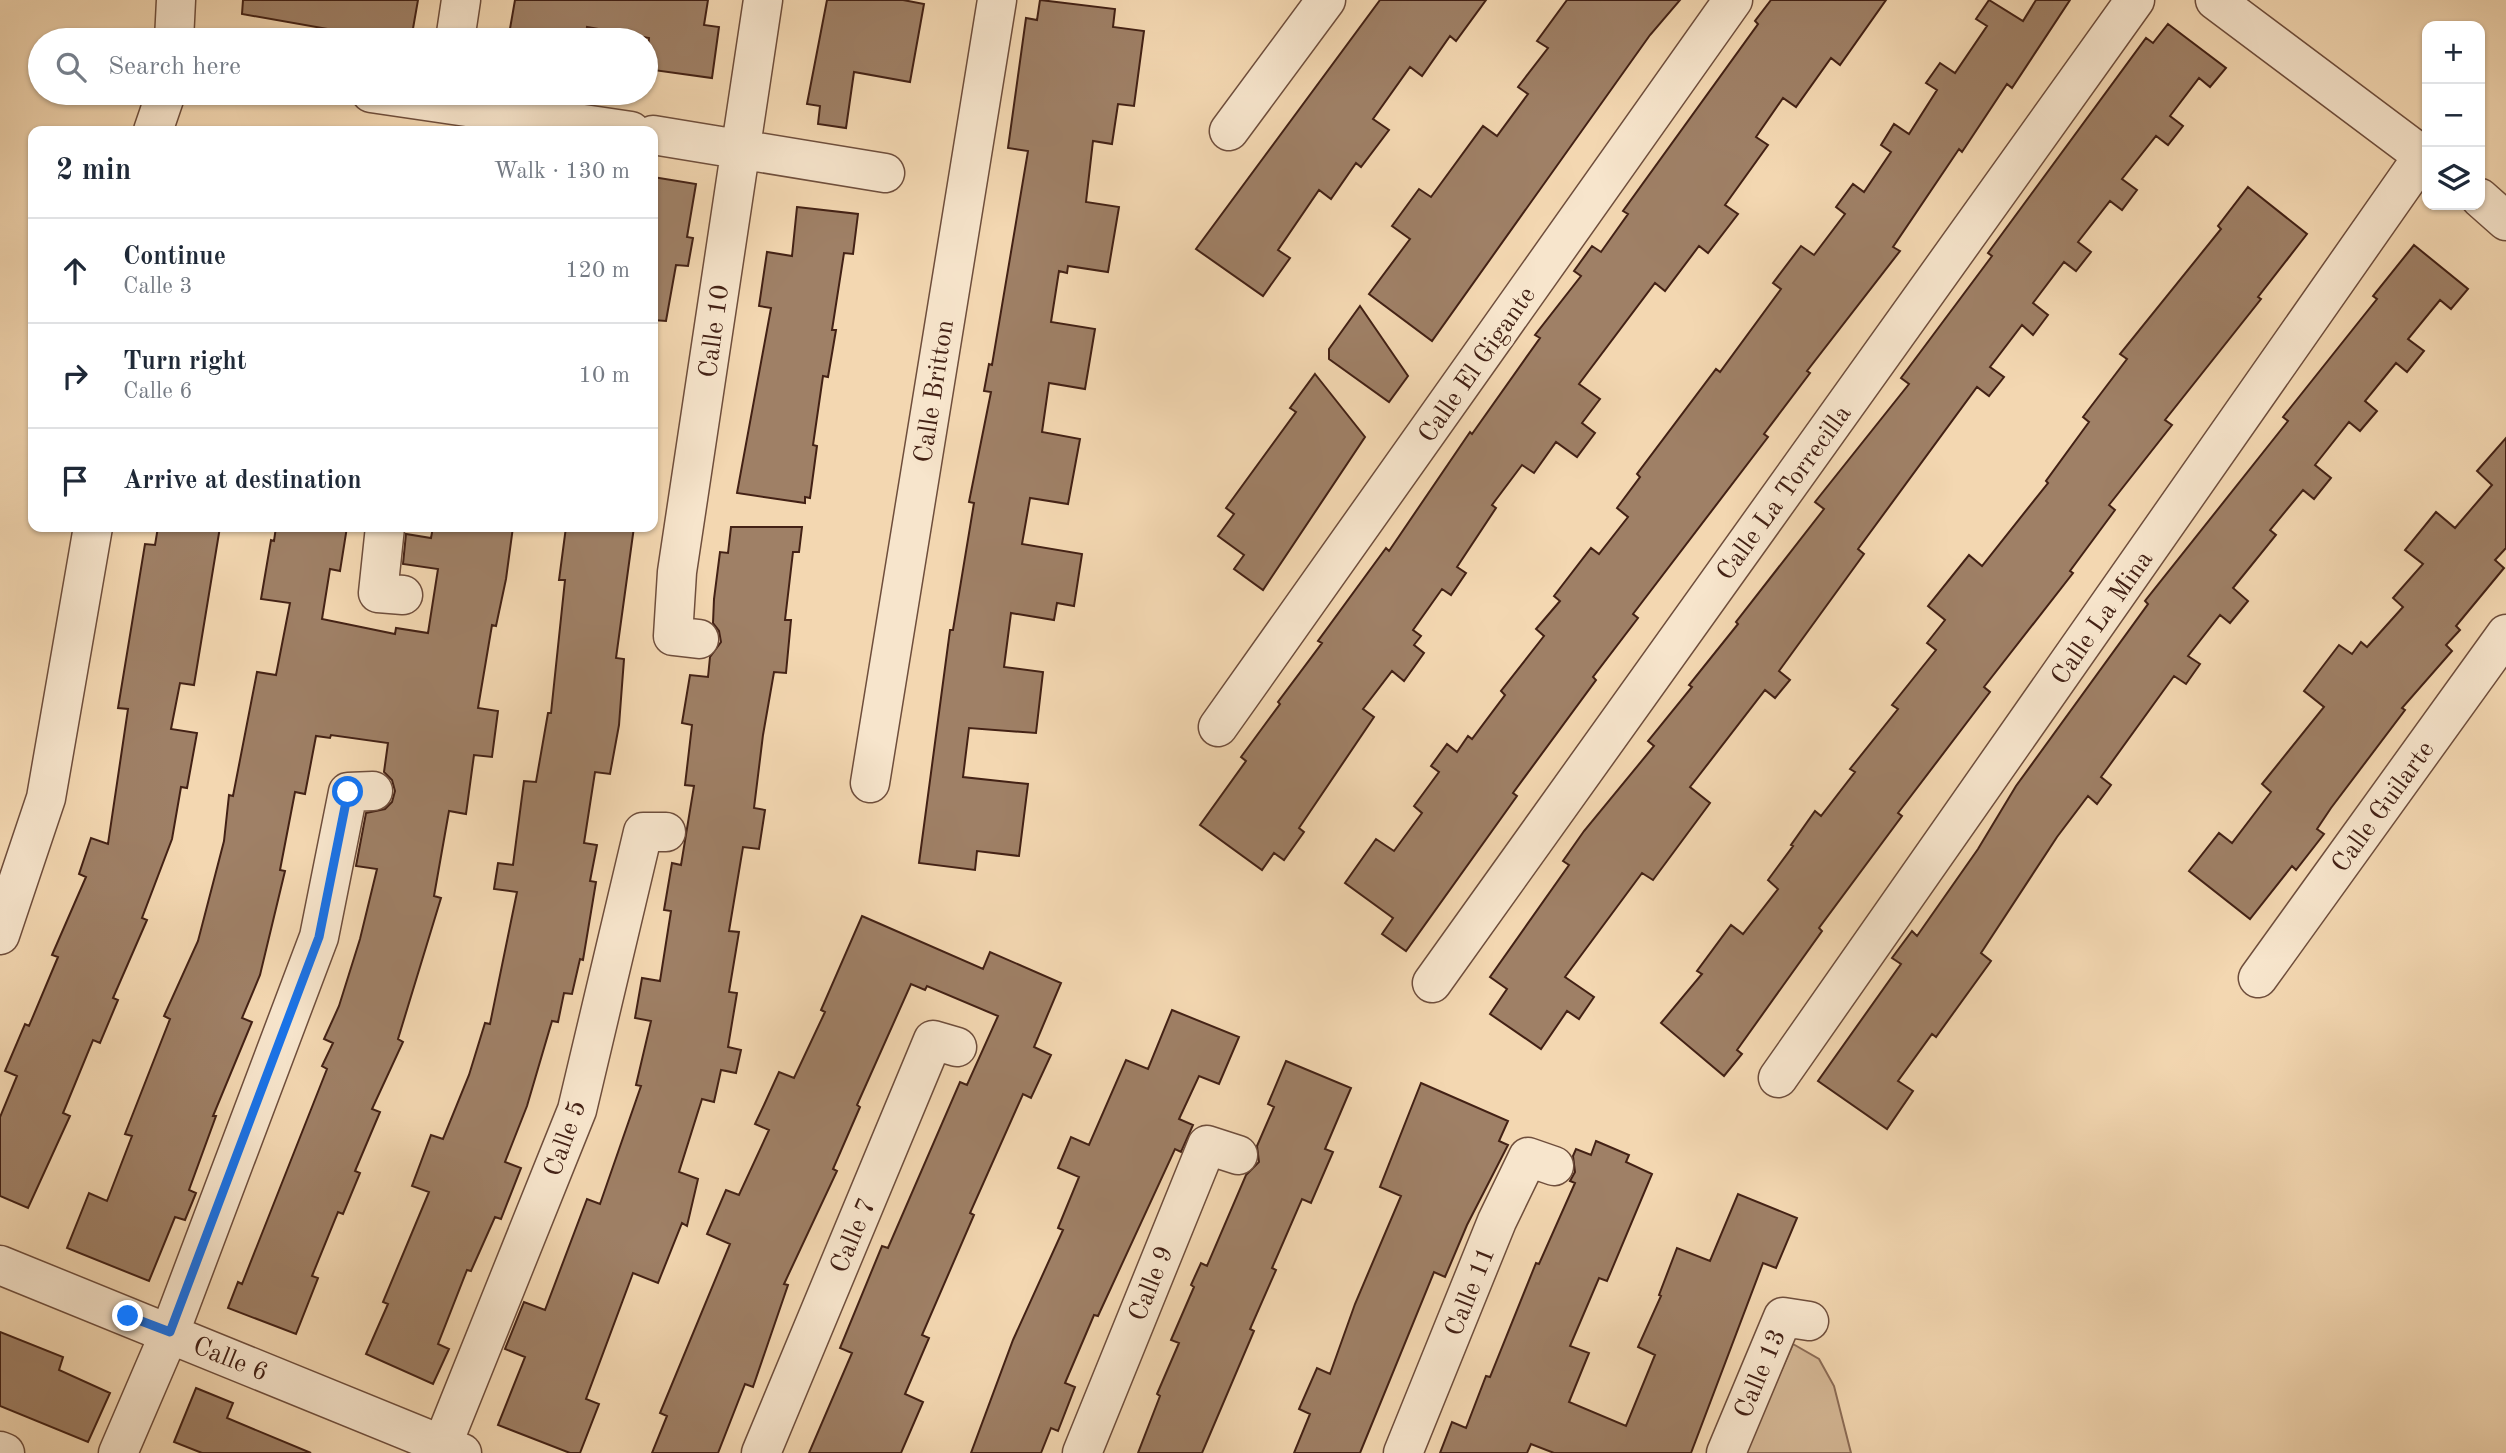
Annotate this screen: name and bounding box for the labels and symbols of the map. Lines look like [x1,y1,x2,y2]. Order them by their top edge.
street label: Calle 10 [696,283,734,379]
street label: Calle El Gigante [1414,283,1541,448]
street label: Calle Britton [911,318,959,465]
street label: Calle La Torrecilla [1713,401,1857,585]
street label: Calle La Mina [2047,546,2158,690]
street label: Calle Guilarte [2328,737,2440,877]
route start [332,776,363,807]
street label: Calle 5 [540,1097,592,1180]
street label: Calle 7 [827,1195,881,1277]
street label: Calle 9 [1125,1242,1179,1325]
street label: Calle 11 [1441,1243,1500,1340]
route end [112,1300,143,1331]
street label: Calle 13 [1731,1326,1791,1422]
street label: Calle 6 [189,1333,272,1387]

